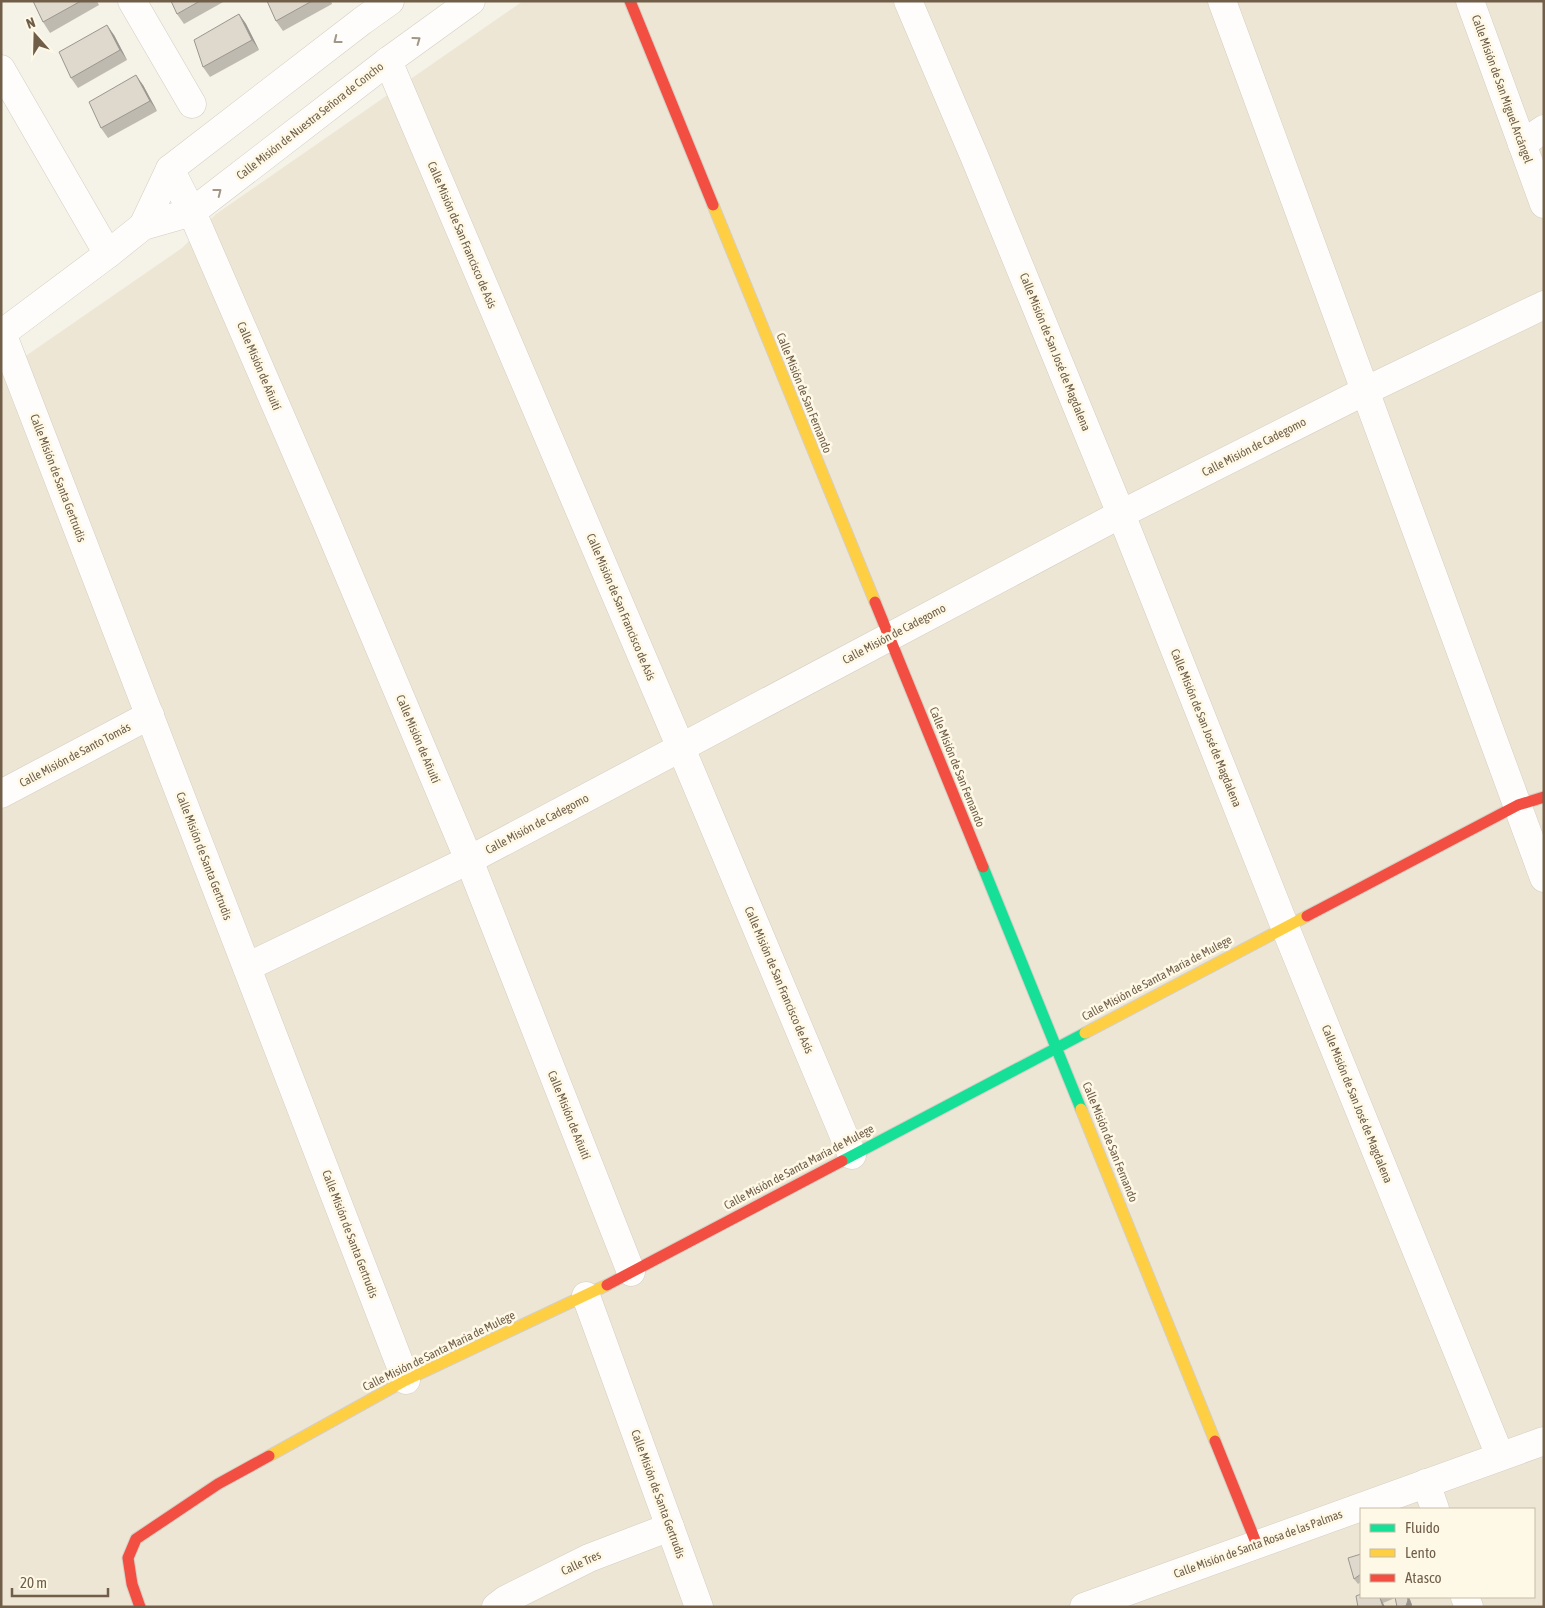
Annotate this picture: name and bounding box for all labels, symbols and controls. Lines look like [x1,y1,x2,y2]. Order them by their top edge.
north arrow [10,10,60,60]
street label: Calle Misión de San Miguel Arcángel [1469,13,1536,166]
text: N [24,14,37,32]
one-way arrow [334,35,343,43]
one-way arrow [411,37,420,46]
street label: Calle Misión de Nuestra Señora de Concho [234,59,387,183]
street label: Calle Misión de San Francisco de Asís [425,159,499,311]
one-way arrow [212,189,221,197]
street label: Calle Misión de San José de Magdalena [1017,271,1093,433]
street label: Calle Misión de Añuití [234,320,284,412]
street label: Calle Misión de San Fernando [773,331,835,455]
street label: Calle Misión de Santa Gertrudis [27,412,89,544]
street label: Calle Misión de Cadegomo [1200,415,1309,479]
street label: Calle Misión de San Francisco de Asís [584,531,658,683]
street label: Calle Misión de Cadegomo [840,601,948,667]
street label: Calle Misión de San José de Magdalena [1168,647,1244,809]
street label: Calle Misión de Añuití [393,693,443,785]
street label: Calle Misión de San Fernando [926,705,988,829]
street label: Calle Misión de Santo Tomás [17,720,133,790]
street label: Calle Misión de Santa Gertrudis [173,790,235,922]
street label: Calle Misión de Cadegomo [483,791,591,857]
street label: Calle Misión de San Francisco de Asís [742,904,816,1056]
street label: Calle Misión de Santa Maria de Mulege [1080,932,1234,1024]
street label: Calle Misión de San José de Magdalena [1319,1023,1395,1185]
street label: Calle Misión de Añuití [545,1069,593,1162]
street label: Calle Misión de San Fernando [1079,1080,1141,1204]
street label: Calle Misión de Santa Maria de Mulege [722,1121,876,1213]
street label: Calle Misión de Santa Gertrudis [319,1168,381,1300]
street label: Calle Misión de Santa Maria de Mulege [361,1308,517,1394]
street label: Calle Misión de Santa Gertrudis [628,1428,688,1560]
street label: Calle Misión de Santa Rosa de las Palmas [1172,1507,1344,1581]
legend [1360,1508,1535,1598]
text: Fluido [1405,1519,1440,1536]
text: Lento [1405,1544,1436,1561]
street label: Calle Tres [559,1548,603,1578]
scale bar [12,1566,109,1598]
text: Atasco [1405,1569,1442,1586]
text: 20 m [20,1574,47,1591]

